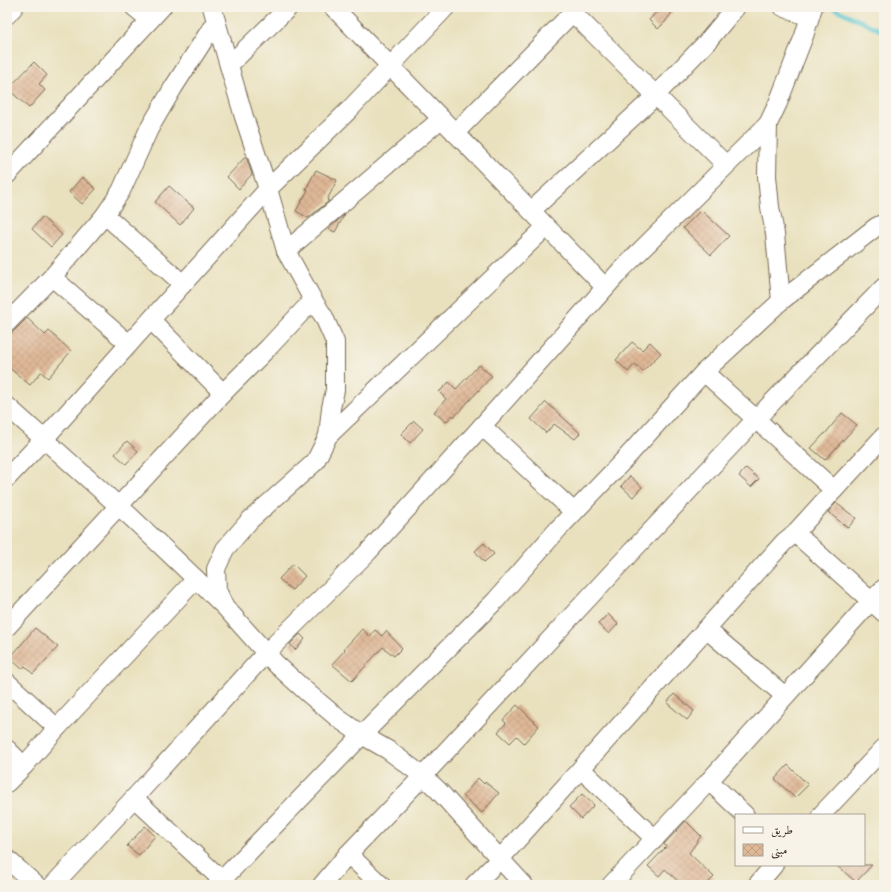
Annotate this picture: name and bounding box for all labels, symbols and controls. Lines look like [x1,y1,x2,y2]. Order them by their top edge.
legend [735,814,865,866]
text: طريق [771,823,793,838]
text: مبنى [771,843,787,859]

